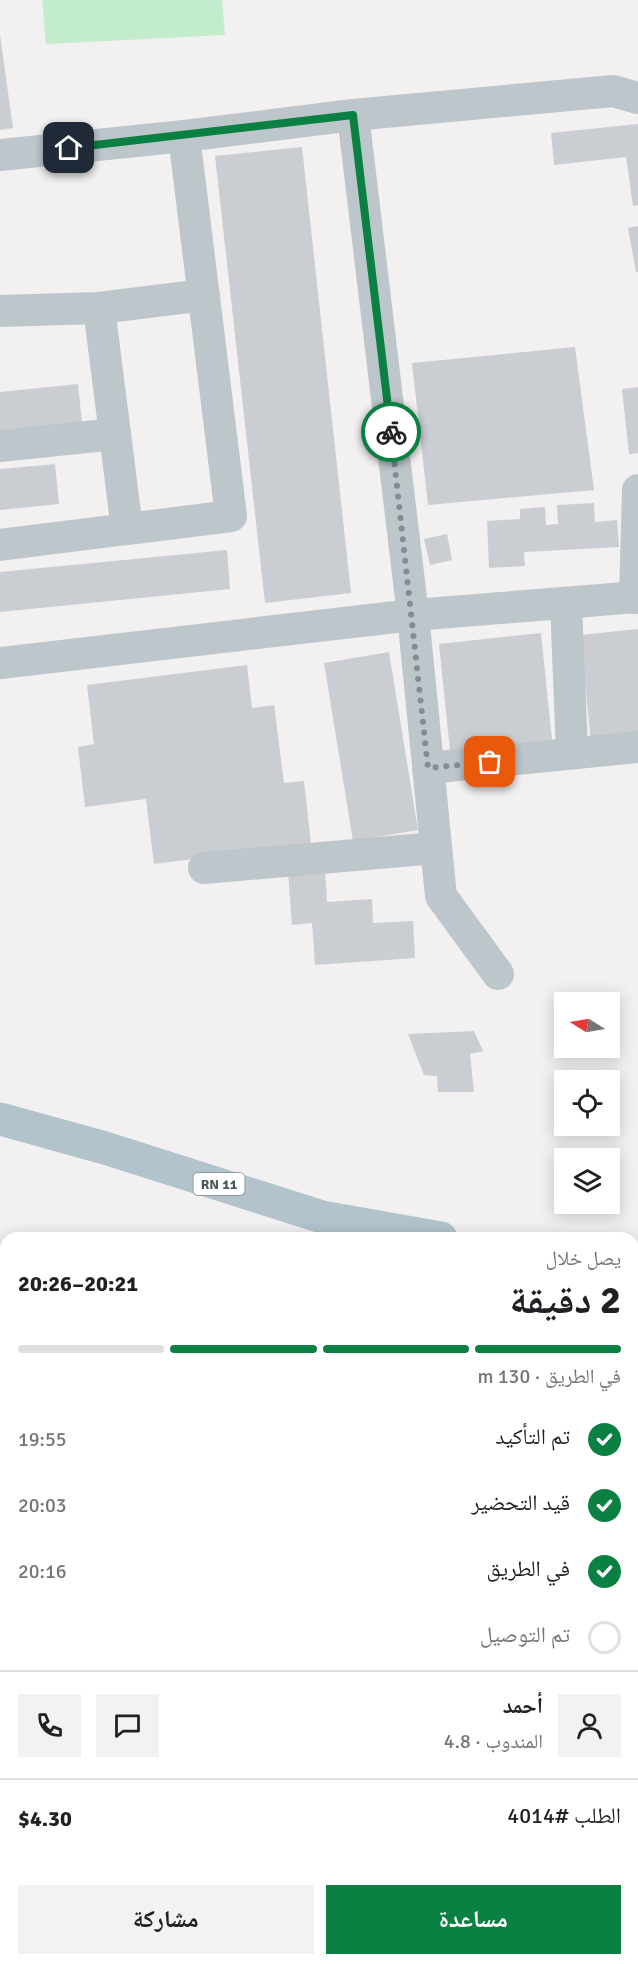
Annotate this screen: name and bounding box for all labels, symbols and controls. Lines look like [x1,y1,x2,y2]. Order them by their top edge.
pin [43,122,94,173]
icon: home [52,131,85,164]
courier [361,402,421,462]
icon: bike [375,416,408,449]
pin [464,736,515,787]
icon: bag [473,745,506,778]
north arrow [554,992,620,1058]
map controls [554,992,620,1214]
button: locate [554,1070,620,1136]
button: layers [554,1148,620,1214]
road number: RN 11 [194,1173,244,1195]
text: يصل خلال [546,1246,621,1271]
text: 20:21–20:26 [18,1270,138,1297]
text: 2 دقيقة [509,1276,621,1324]
text: في الطريق · 130 m [477,1364,621,1389]
text: تم التأكيد [495,1423,570,1450]
icon: check [588,1423,621,1456]
text: 19:55 [18,1427,67,1452]
text: قيد التحضير [471,1489,570,1516]
icon: check [588,1489,621,1522]
text: 20:03 [18,1493,67,1518]
text: في الطريق [487,1555,570,1582]
icon: check [588,1555,621,1588]
text: 20:16 [18,1559,67,1584]
text: تم التوصيل [480,1621,570,1648]
text: أحمد [503,1692,543,1719]
button: phone [18,1694,81,1757]
button: chat [96,1694,159,1757]
button: person [558,1694,621,1757]
text: المندوب · 4.8 [444,1729,543,1754]
text: الطلب #4014 [507,1802,621,1829]
text: $4.30 [18,1805,72,1832]
button: مشاركة [18,1885,314,1954]
button: مساعدة [326,1885,621,1954]

